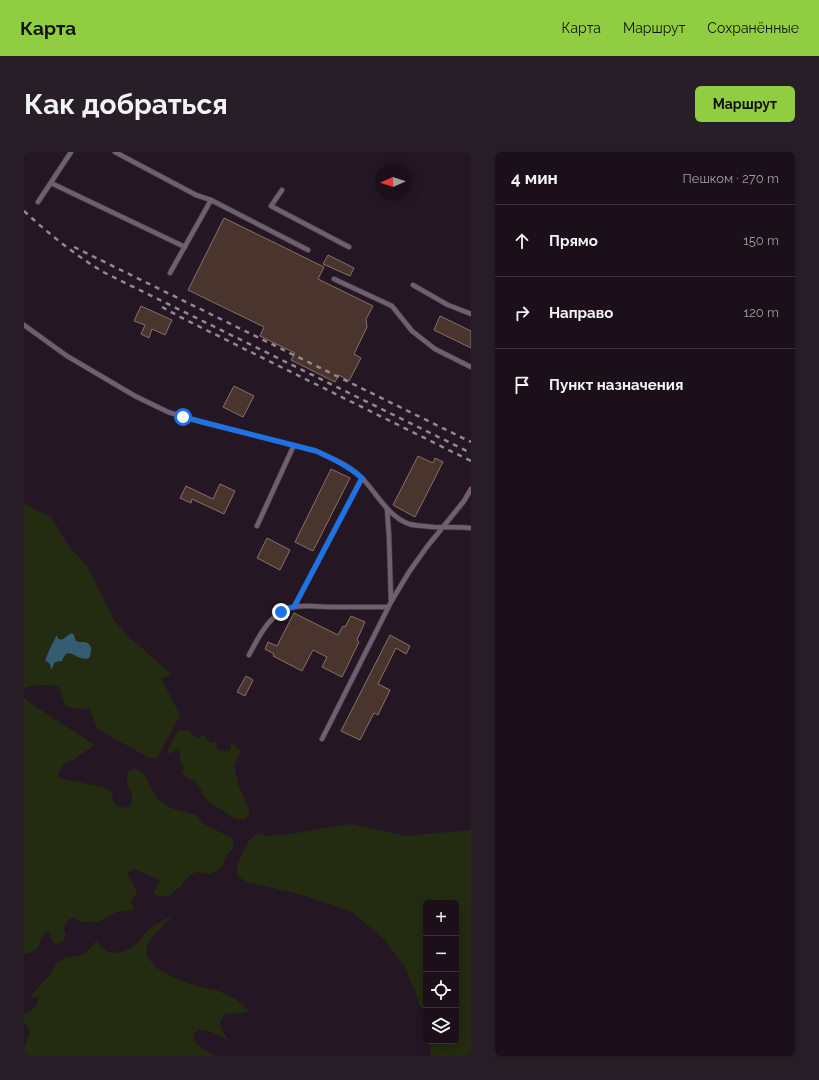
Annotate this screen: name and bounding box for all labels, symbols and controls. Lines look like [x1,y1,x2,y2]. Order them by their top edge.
text: Карта [20,17,76,39]
text: Карта [562,20,601,36]
text: Маршрут [623,20,685,36]
text: Сохранённые [707,20,799,36]
button: Маршрут [695,86,795,122]
text: Как добраться [24,88,228,121]
north arrow [375,164,411,200]
text: 4 мин [511,168,558,188]
text: Пешком · 270 m [682,171,779,186]
icon: ahead [511,230,533,252]
text: Прямо [549,232,598,250]
text: 150 m [743,233,779,248]
icon: right [511,302,533,324]
text: Направо [549,304,613,322]
text: 120 m [743,305,779,320]
icon: arrive [511,374,533,396]
text: Пункт назначения [549,376,683,394]
route start [174,408,192,426]
route end [272,603,290,621]
map controls [423,900,459,1044]
button: + [423,900,459,936]
button: − [423,936,459,972]
button: locate [423,972,459,1008]
button: layers [423,1008,459,1044]

